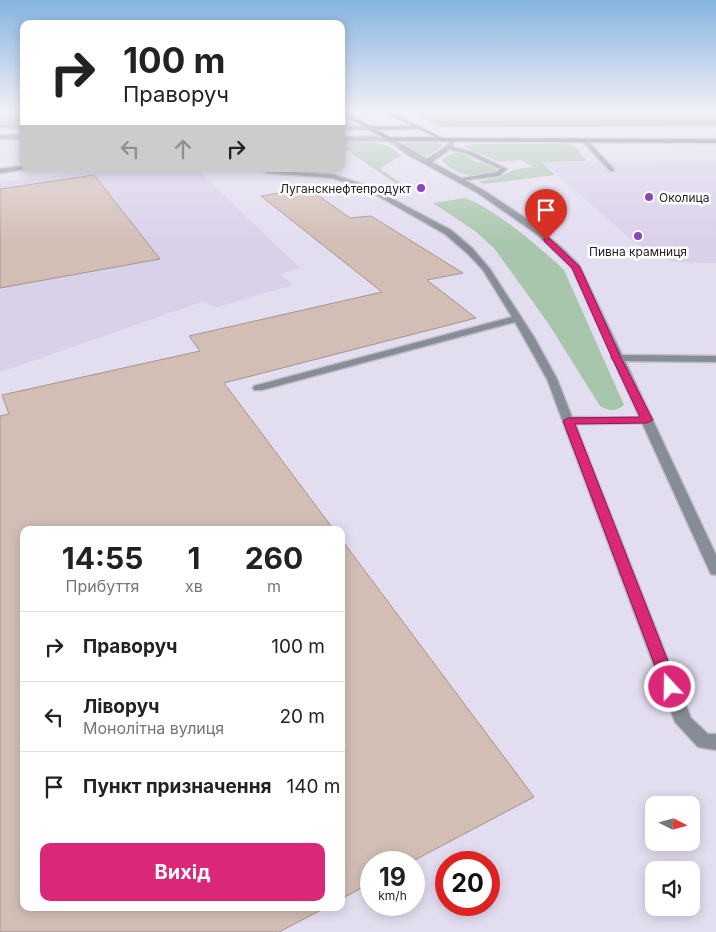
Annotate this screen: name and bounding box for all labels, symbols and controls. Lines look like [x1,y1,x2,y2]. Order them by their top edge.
text: 100 m [123,39,226,81]
icon: right [40,40,105,105]
text: Праворуч [123,81,229,107]
icon: left [116,135,144,163]
icon: ahead [169,135,197,163]
icon: right [222,135,250,163]
place label: Луганскнефтепродукт [280,181,411,196]
marker: Луганскнефтепродукт [415,182,427,194]
pin [525,189,567,240]
place label: Околица [659,190,710,205]
marker: Околица [643,191,655,203]
icon: arrive [532,196,560,224]
marker: Пивна крамниця [632,230,644,242]
place label: Пивна крамниця [589,244,687,259]
text: 14:55 [62,540,143,576]
text: 1 [188,540,200,576]
text: 260 [245,540,303,576]
text: Прибуття [66,576,139,596]
text: хв [185,576,203,596]
text: m [267,576,281,596]
icon: right [40,633,68,661]
text: Праворуч [83,635,177,658]
text: 100 m [271,635,325,658]
position arrow [643,660,695,712]
text: Ліворуч [83,695,159,718]
icon: left [40,703,68,731]
text: 20 m [279,705,325,728]
text: Монолітна вулиця [83,718,224,738]
icon: arrive [40,773,68,801]
text: Пункт призначення [83,775,271,798]
text: 140 m [286,775,340,798]
north arrow [645,796,700,851]
map controls [645,796,700,916]
button: Вихід [40,843,325,901]
speed limit sign: 20 [435,851,500,916]
button: sound [645,861,700,916]
text: 19 [379,862,406,892]
text: km/h [378,888,407,903]

